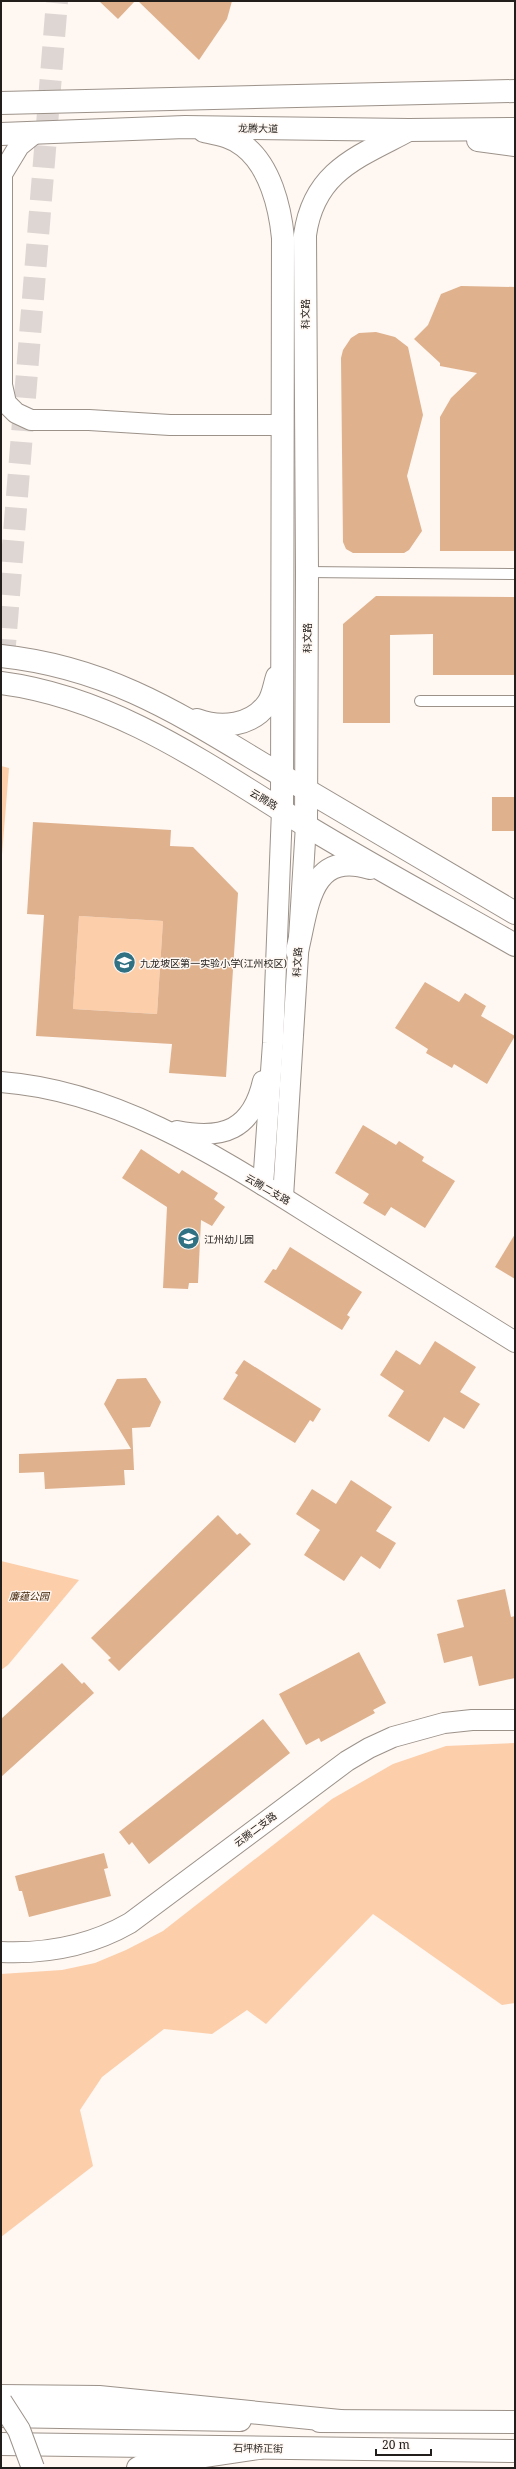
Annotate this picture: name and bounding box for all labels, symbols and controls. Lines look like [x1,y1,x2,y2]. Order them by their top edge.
street label: 龙腾大道 [238,121,278,135]
street label: 科文路 [298,299,312,329]
street label: 科文路 [300,623,314,653]
street label: 云腾路 [248,785,280,813]
street label: 科文路 [289,947,305,977]
school or university icon: 九龙坡区第一实验小学(江州校区) [111,950,137,976]
place label: 九龙坡区第一实验小学(江州校区) [140,956,287,970]
street label: 云腾二支路 [243,1170,293,1208]
school or university icon: 江州幼儿园 [175,1226,201,1252]
place label: 江州幼儿园 [204,1232,254,1246]
park label: 廉蕴公园 [9,1589,51,1603]
street label: 云腾二支路 [231,1808,279,1850]
scale bar [376,2431,431,2457]
text: 20 m [382,2436,410,2453]
street label: 石坪桥正街 [233,2441,283,2455]

